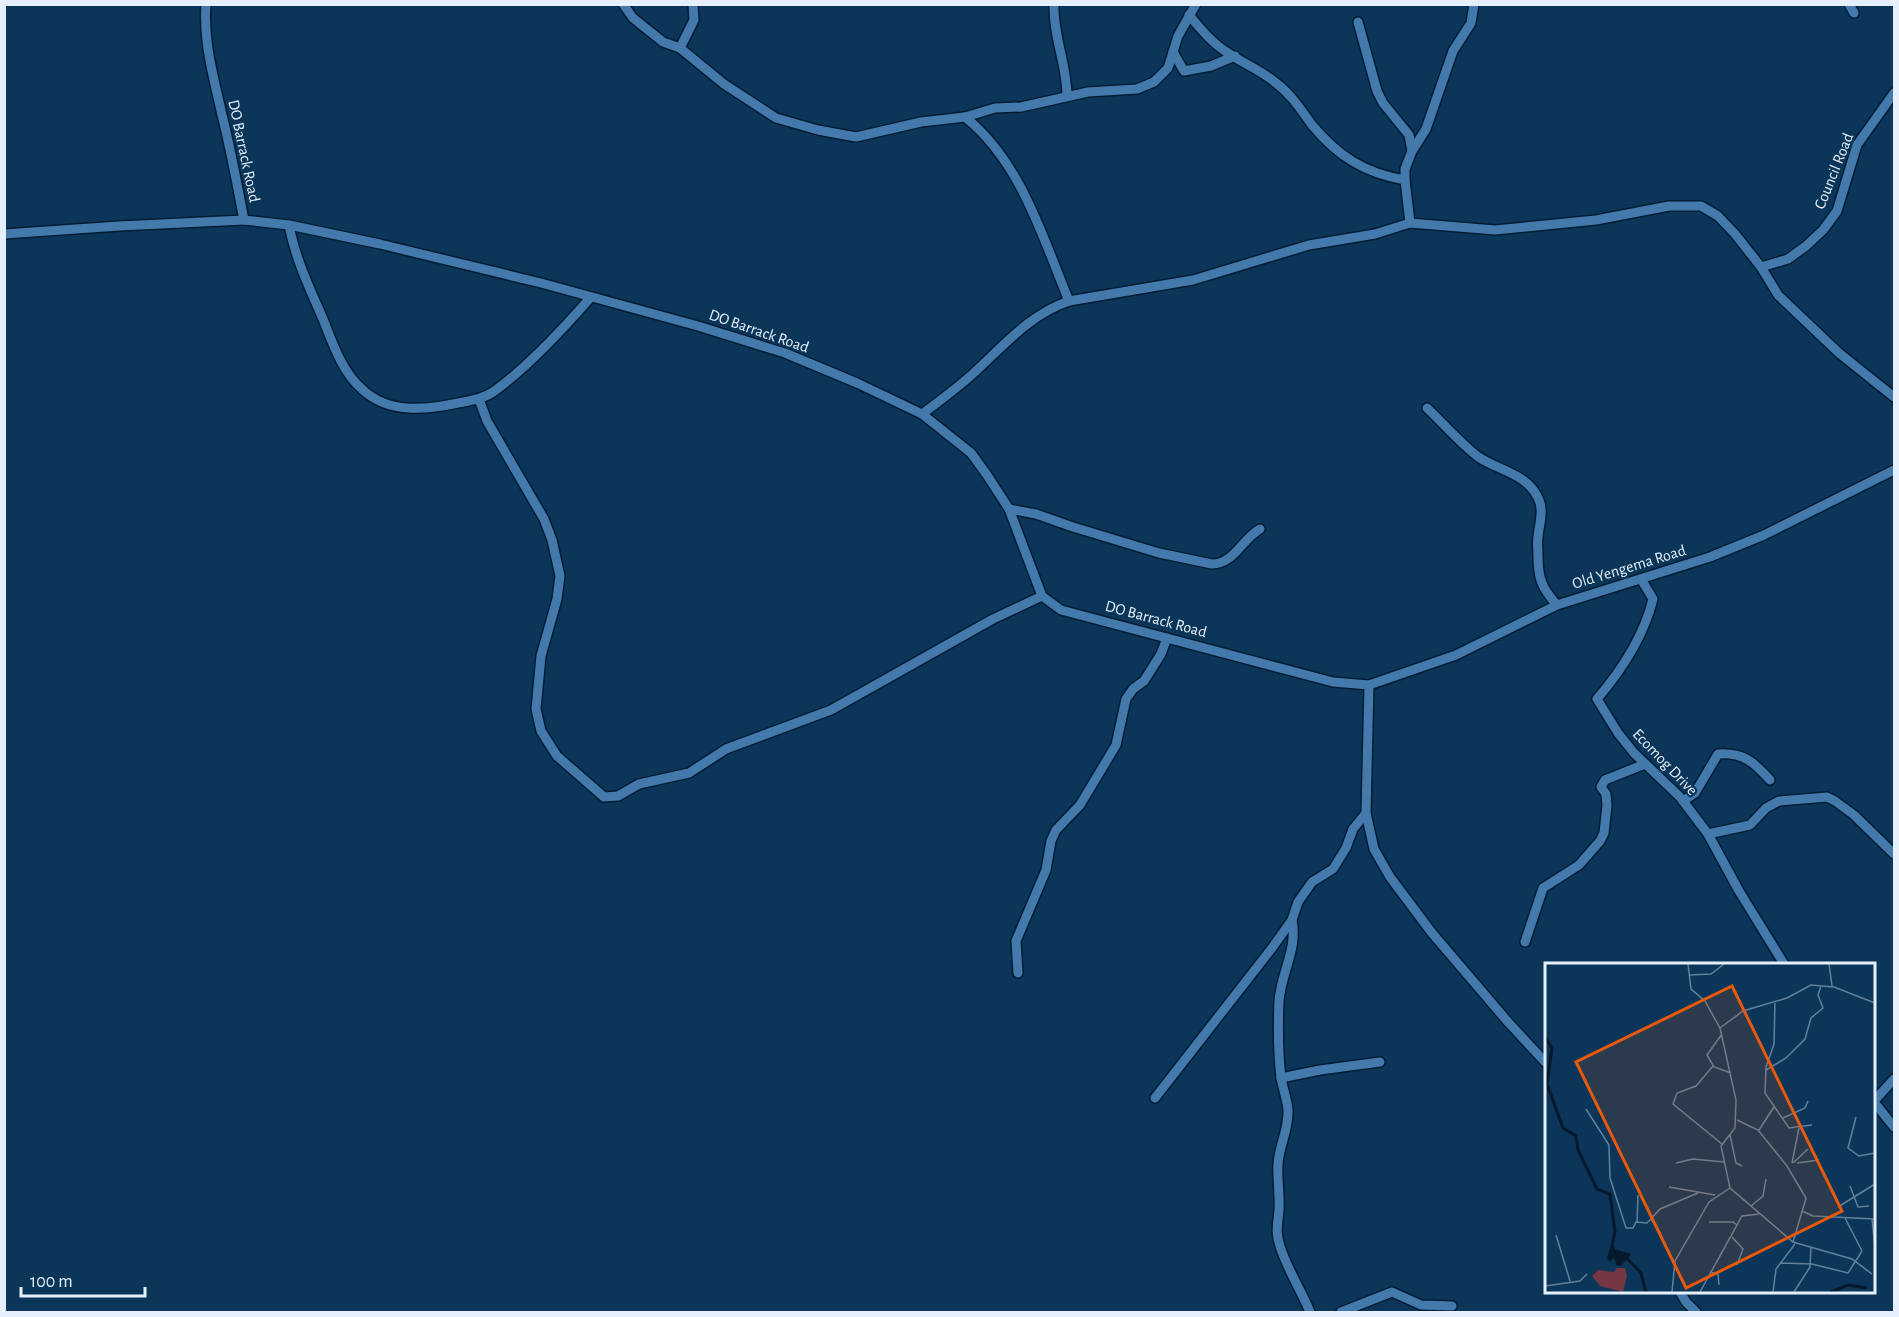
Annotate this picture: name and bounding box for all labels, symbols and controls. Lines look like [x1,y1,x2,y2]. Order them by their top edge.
street label: DO Barrack Road [225,98,263,204]
street label: Council Road [1811,131,1857,211]
street label: DO Barrack Road [707,306,811,356]
street label: Old Yengema Road [1570,542,1688,592]
street label: DO Barrack Road [1103,598,1209,640]
street label: Ecomog Drive [1630,726,1700,798]
inset map [1545,963,1875,1293]
scale bar [21,1260,146,1298]
text: 100 m [30,1273,73,1291]

